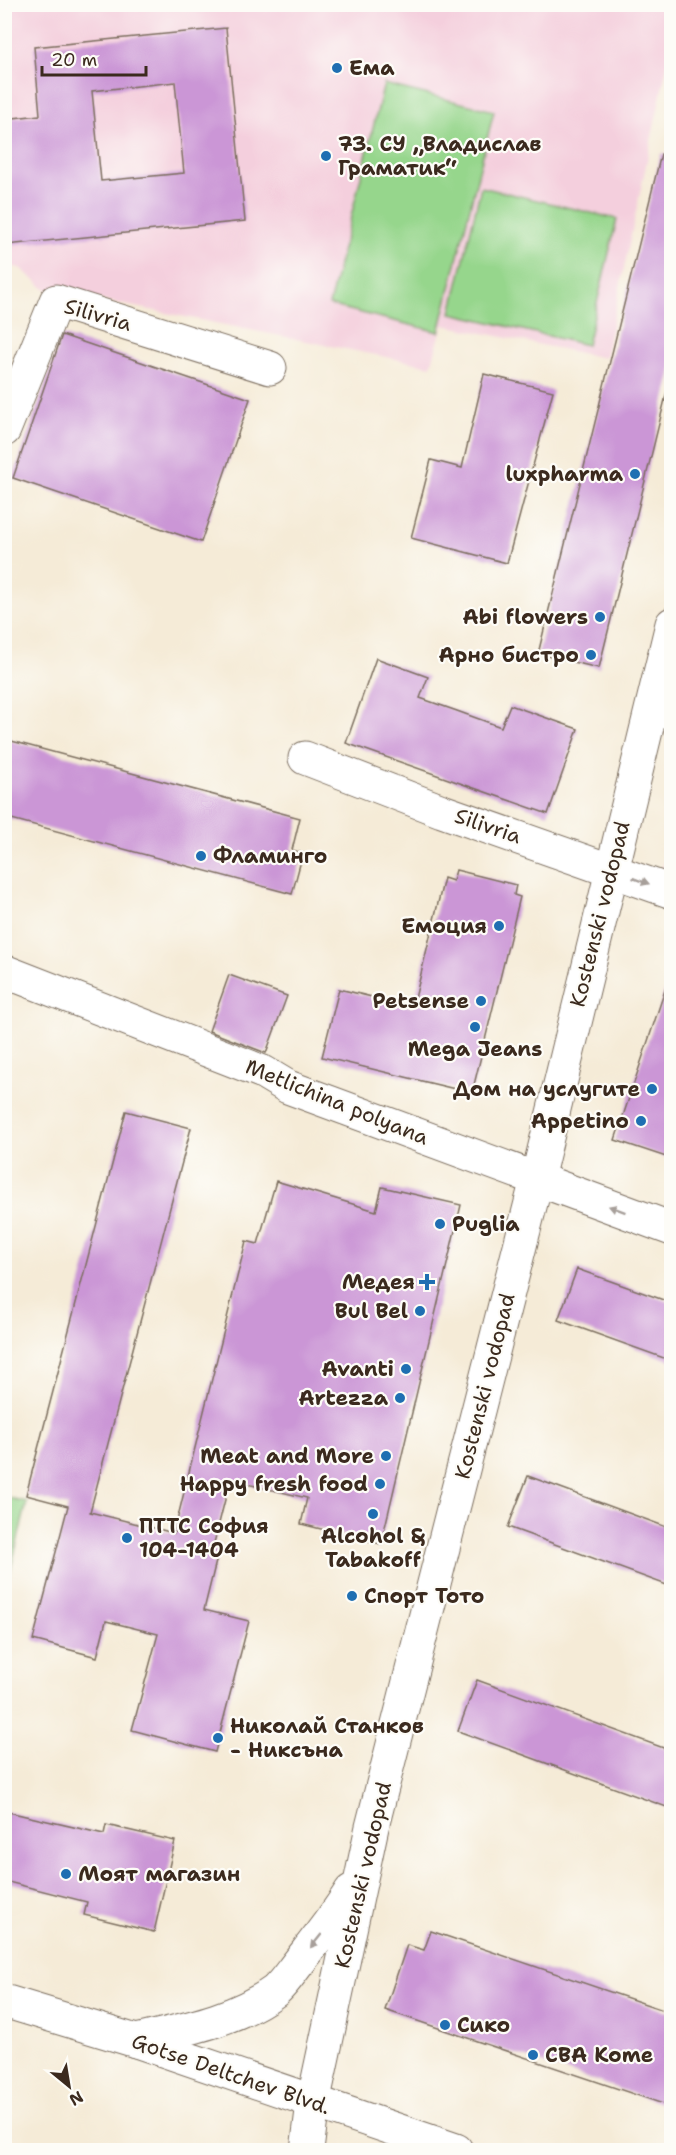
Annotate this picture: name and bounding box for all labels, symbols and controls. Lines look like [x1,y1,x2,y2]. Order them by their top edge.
scale bar [42,39,146,77]
text: 20 m [51,48,97,72]
place label: Ема [349,54,395,82]
marker: Ема [330,61,344,75]
place label: 73. СУ „Владислав Граматик“ [338,130,542,182]
marker: 73. СУ „Владислав Граматик“ [319,149,333,163]
street label: Silivria [61,292,135,338]
place label: luxpharma [506,460,624,488]
marker: luxpharma [628,467,642,481]
place label: Abi flowers [462,603,588,631]
marker: Abi flowers [593,610,607,624]
place label: Арно бистро [438,641,579,669]
marker: Арно бистро [584,648,598,662]
street label: Silivria [451,802,525,850]
street label: Kostenski vodopad [563,818,637,1010]
place label: Фламинго [213,842,327,870]
marker: Фламинго [194,849,208,863]
one-way arrow [632,876,650,886]
place label: Емоция [401,912,487,940]
marker: Емоция [492,919,506,933]
place label: Petsense [373,987,469,1015]
marker: Petsense [474,994,488,1008]
marker: Mega Jeans [468,1020,482,1034]
place label: Mega Jeans [408,1035,542,1063]
street label: Metlichina polyana [241,1052,433,1152]
place label: Дом на услугите [453,1075,640,1103]
marker: Дом на услугите [645,1082,659,1096]
place label: Appetino [531,1107,629,1135]
marker: Appetino [634,1114,648,1128]
one-way arrow [607,1203,625,1213]
place label: Puglia [452,1210,520,1238]
marker: Puglia [433,1217,447,1231]
place label: Медея [342,1268,415,1296]
marker: Медея [420,1275,434,1289]
street label: Kostenski vodopad [448,1290,522,1482]
place label: Bul Bel [335,1297,408,1325]
marker: Bul Bel [413,1304,427,1318]
place label: Avanti [322,1355,394,1383]
marker: Avanti [399,1362,413,1376]
place label: Artezza [298,1384,389,1412]
marker: Artezza [393,1391,407,1405]
place label: Meat and More [200,1442,374,1470]
marker: Meat and More [379,1449,393,1463]
place label: Happy fresh food [180,1470,368,1498]
marker: Happy fresh food [373,1477,387,1491]
marker: Alcohol & Tabakoff [366,1507,380,1521]
place label: ПТТС София 104-1404 [139,1512,269,1564]
place label: Alcohol & Tabakoff [321,1522,426,1574]
marker: ПТТС София 104-1404 [120,1531,134,1545]
place label: Спорт Тото [364,1582,485,1610]
marker: Спорт Тото [345,1589,359,1603]
place label: Николай Станков - Никсъна [230,1712,424,1764]
marker: Николай Станков - Никсъна [211,1731,225,1745]
street label: Kostenski vodopad [328,1779,398,1971]
place label: Моят магазин [78,1860,240,1888]
marker: Моят магазин [59,1867,73,1881]
one-way arrow [310,1934,322,1949]
place label: Сико [457,2011,510,2039]
marker: Сико [438,2018,452,2032]
street label: Gotse Deltchev Blvd. [128,2027,334,2121]
place label: CBA Kome [545,2041,653,2069]
marker: CBA Kome [526,2048,540,2062]
north arrow [39,2056,99,2116]
text: N [66,2086,87,2111]

